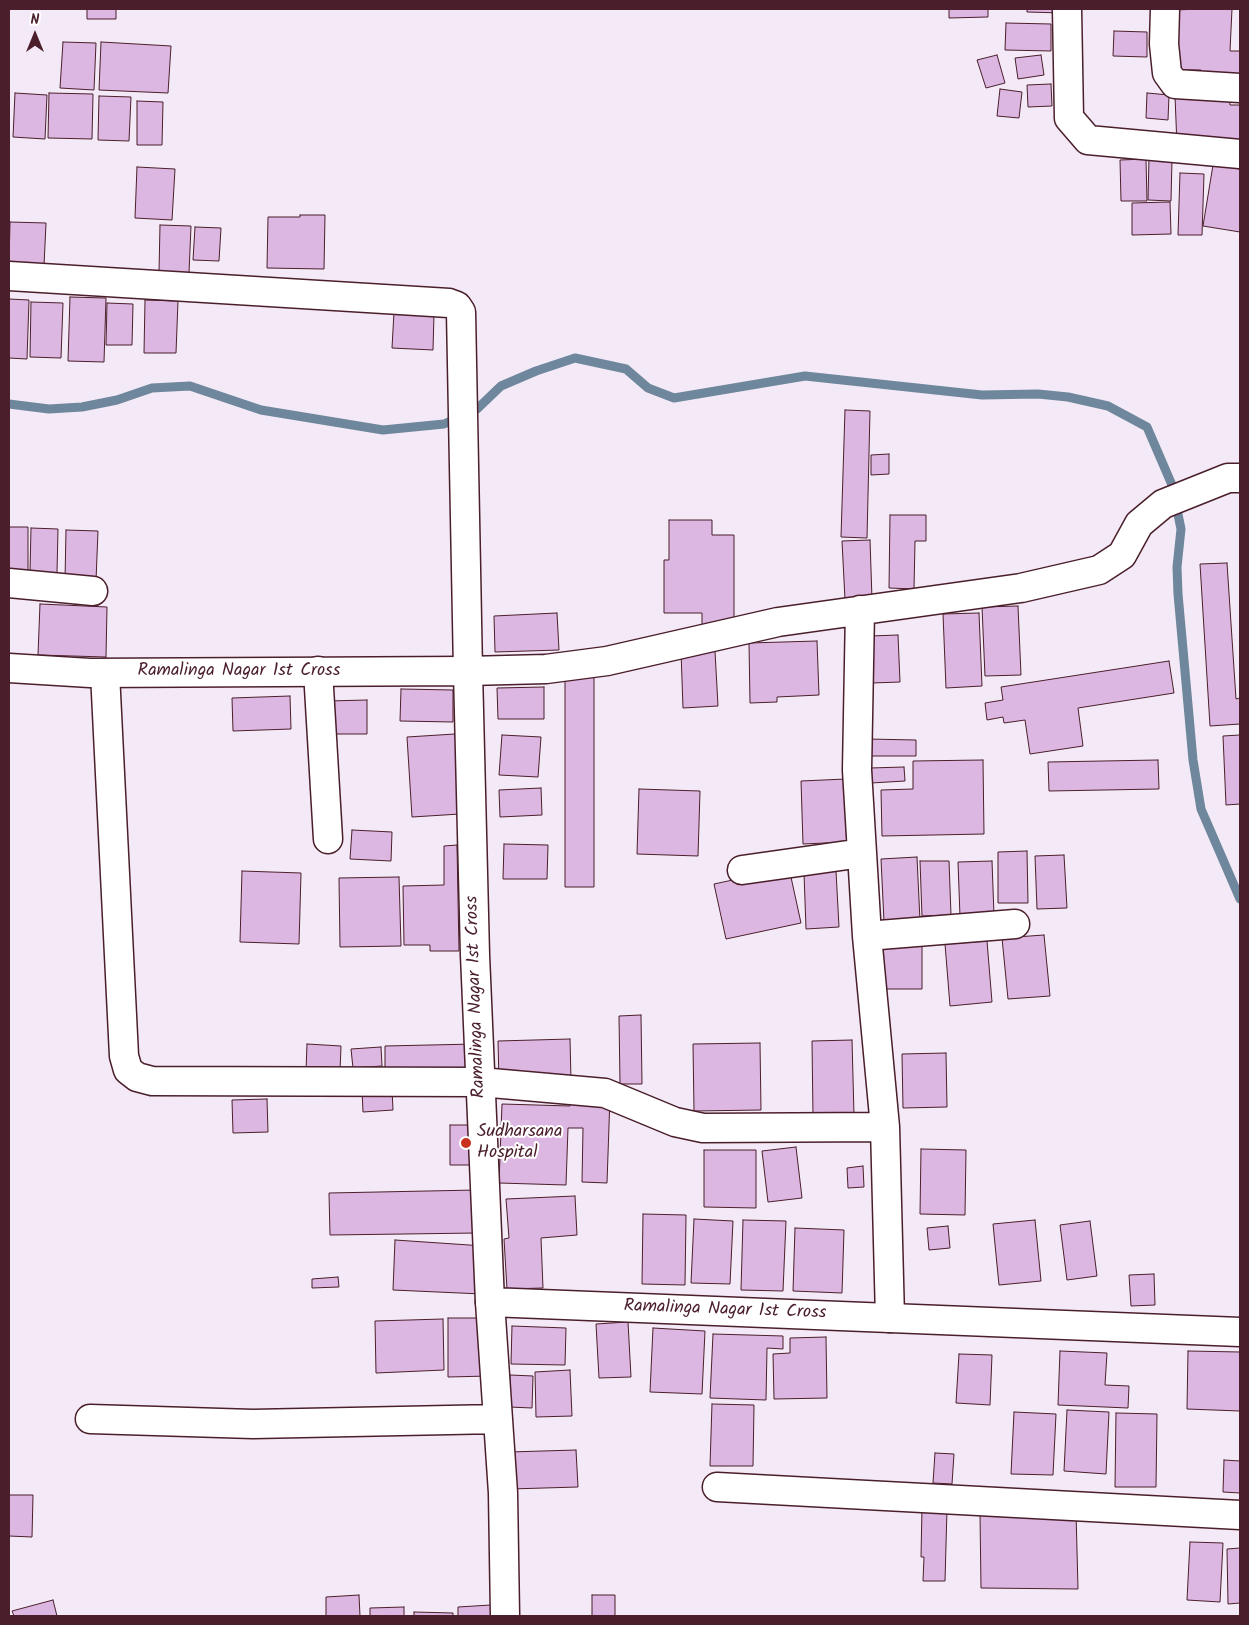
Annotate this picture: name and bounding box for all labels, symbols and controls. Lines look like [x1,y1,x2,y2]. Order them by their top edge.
text: N [31,9,39,31]
north arrow [10,10,60,60]
street label: Ramalinga Nagar 1st Cross [138,661,340,683]
street label: Ramalinga Nagar 1st Cross [463,895,491,1099]
place label: Sudharsana Hospital [477,1122,562,1164]
marker: Sudharsana Hospital [459,1136,473,1150]
street label: Ramalinga Nagar 1st Cross [623,1297,827,1325]

